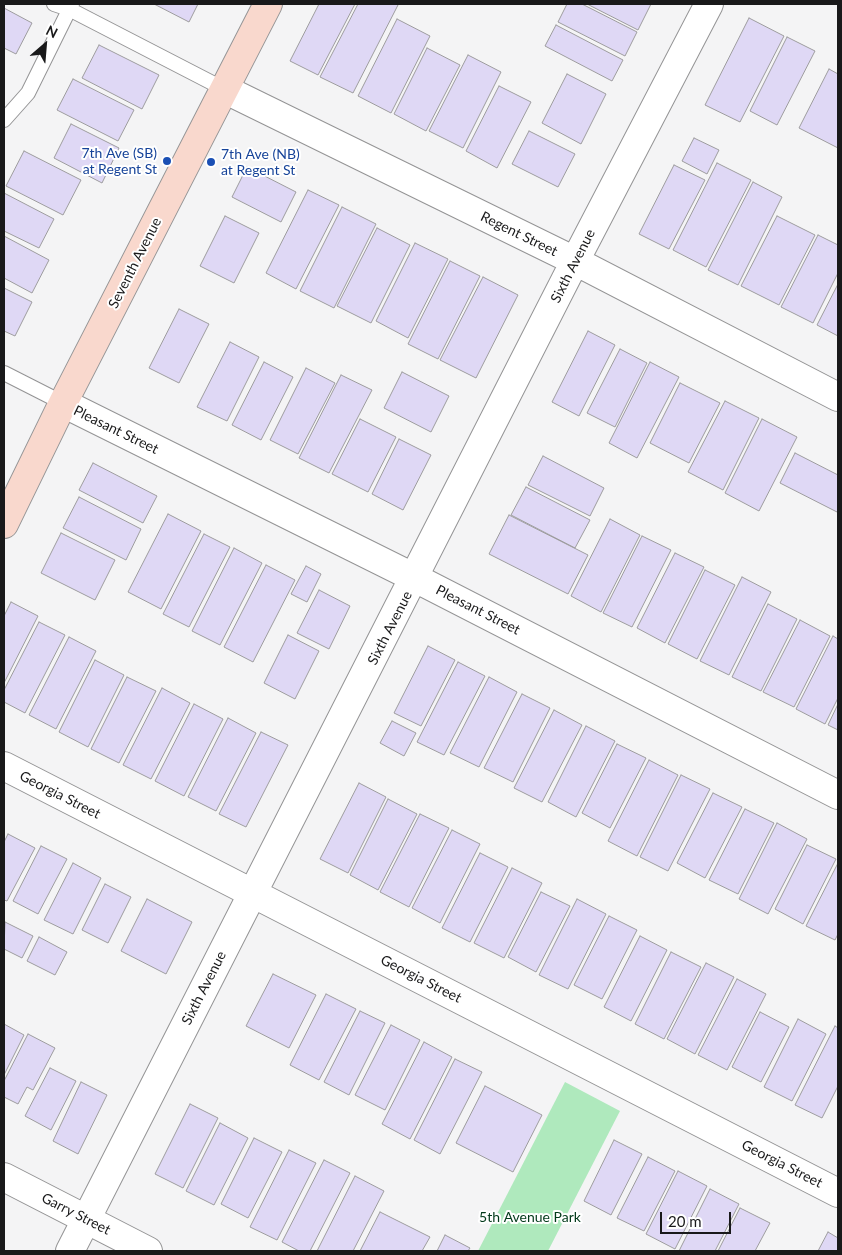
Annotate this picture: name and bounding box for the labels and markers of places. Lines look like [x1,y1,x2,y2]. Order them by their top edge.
place label: 7th Ave (SB) at Regent St [81,145,157,178]
place label: 7th Ave (NB) at Regent St [221,146,300,178]
marker: 7th Ave (SB) at Regent St [161,155,173,167]
marker: 7th Ave (NB) at Regent St [205,156,217,168]

